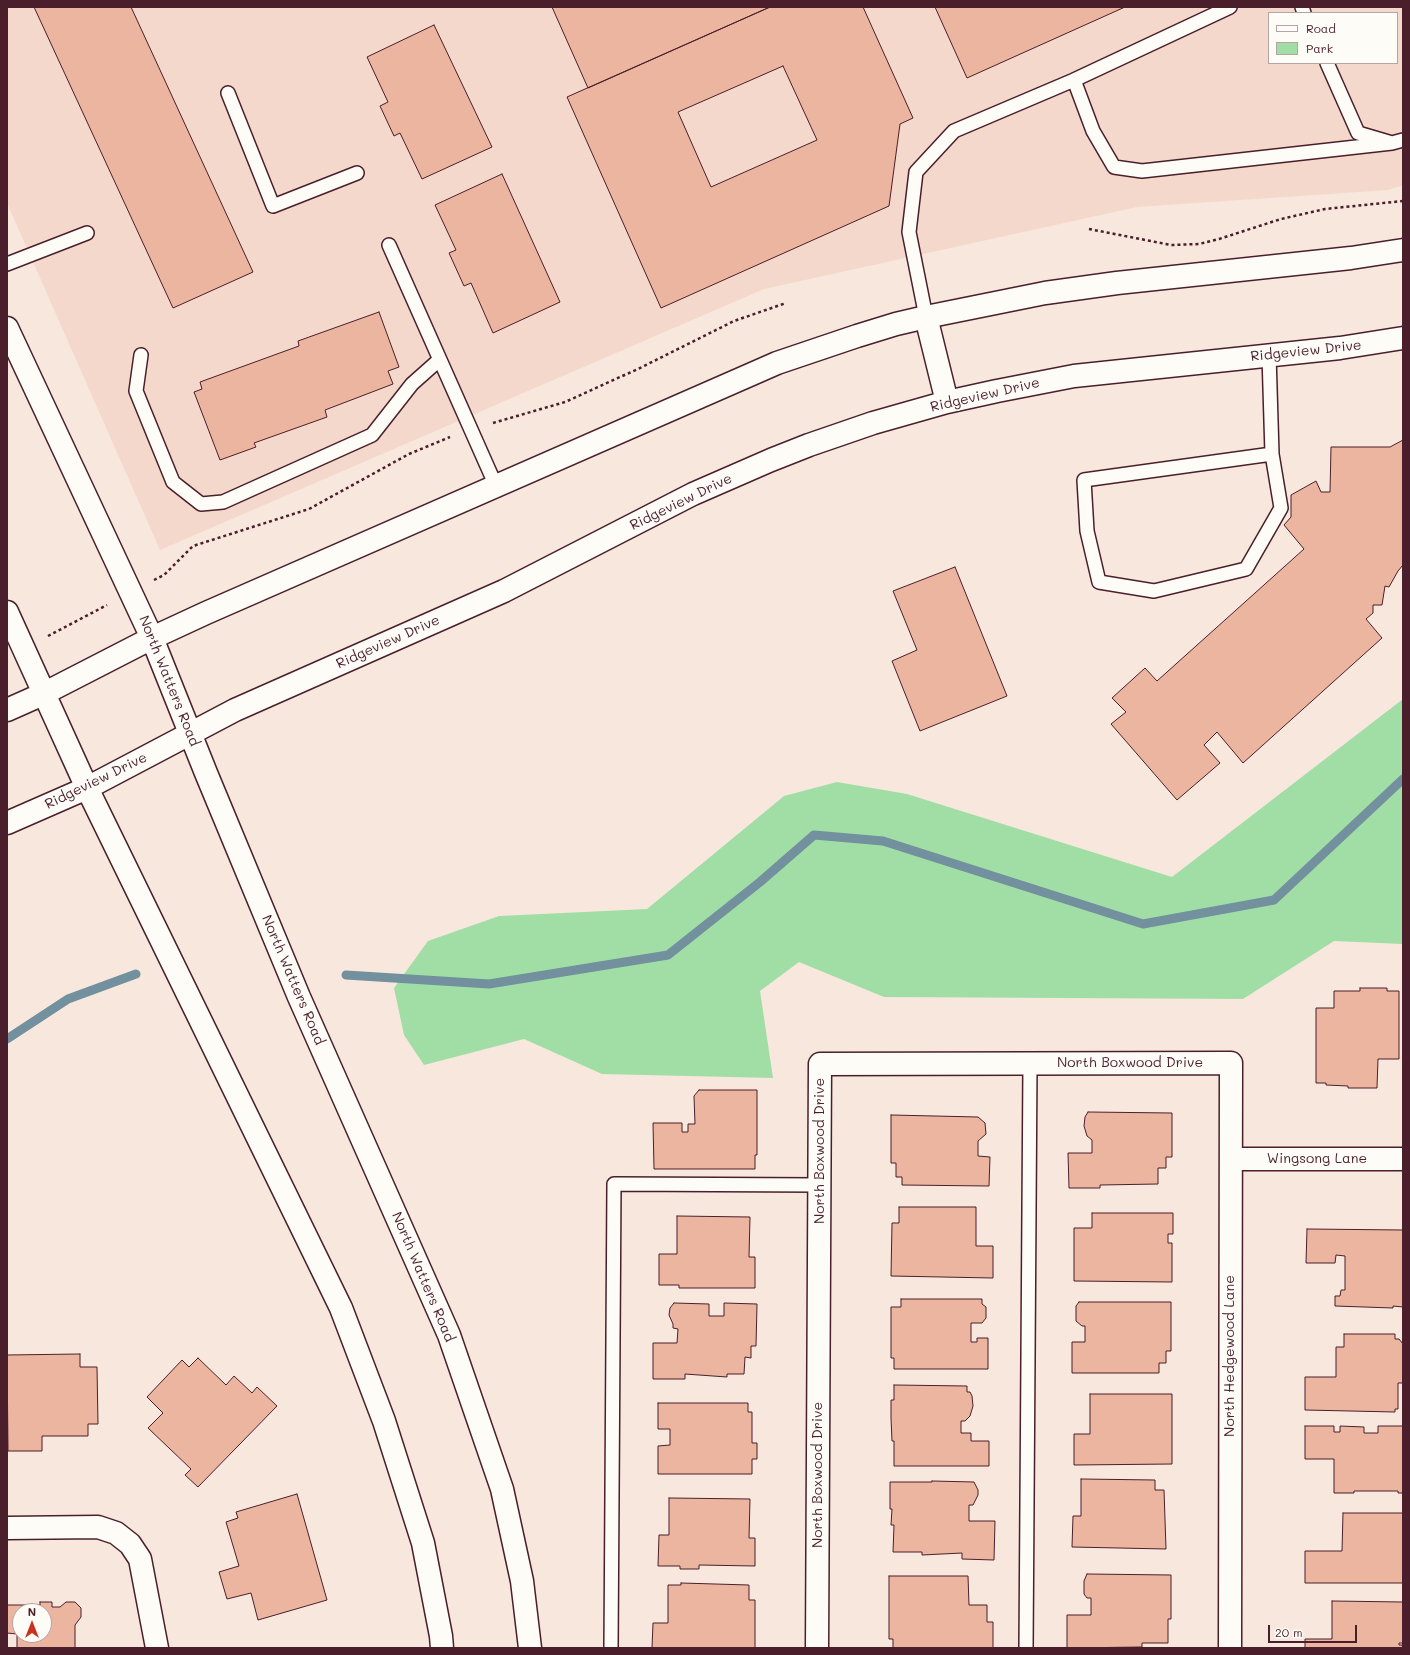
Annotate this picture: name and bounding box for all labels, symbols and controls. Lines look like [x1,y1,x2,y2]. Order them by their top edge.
legend [1268,12,1398,64]
text: Road [1306,20,1336,36]
text: Park [1306,40,1333,56]
street label: Ridgeview Drive [1250,337,1362,365]
street label: Ridgeview Drive [929,374,1041,416]
street label: Ridgeview Drive [627,470,735,534]
street label: Ridgeview Drive [334,612,442,672]
street label: North Watters Road [135,613,203,749]
street label: Ridgeview Drive [42,749,150,813]
street label: North Watters Road [258,913,328,1047]
street label: North Boxwood Drive [1057,1055,1203,1071]
street label: North Boxwood Drive [812,1078,828,1224]
street label: Wingsong Lane [1267,1151,1367,1167]
street label: North Watters Road [388,1210,458,1344]
street label: North Hedgewood Lane [1222,1275,1238,1437]
street label: North Boxwood Drive [810,1402,826,1548]
north arrow [12,1603,52,1643]
text: N [28,1604,36,1619]
scale bar [1270,1617,1359,1643]
text: 20 m [1275,1624,1303,1640]

